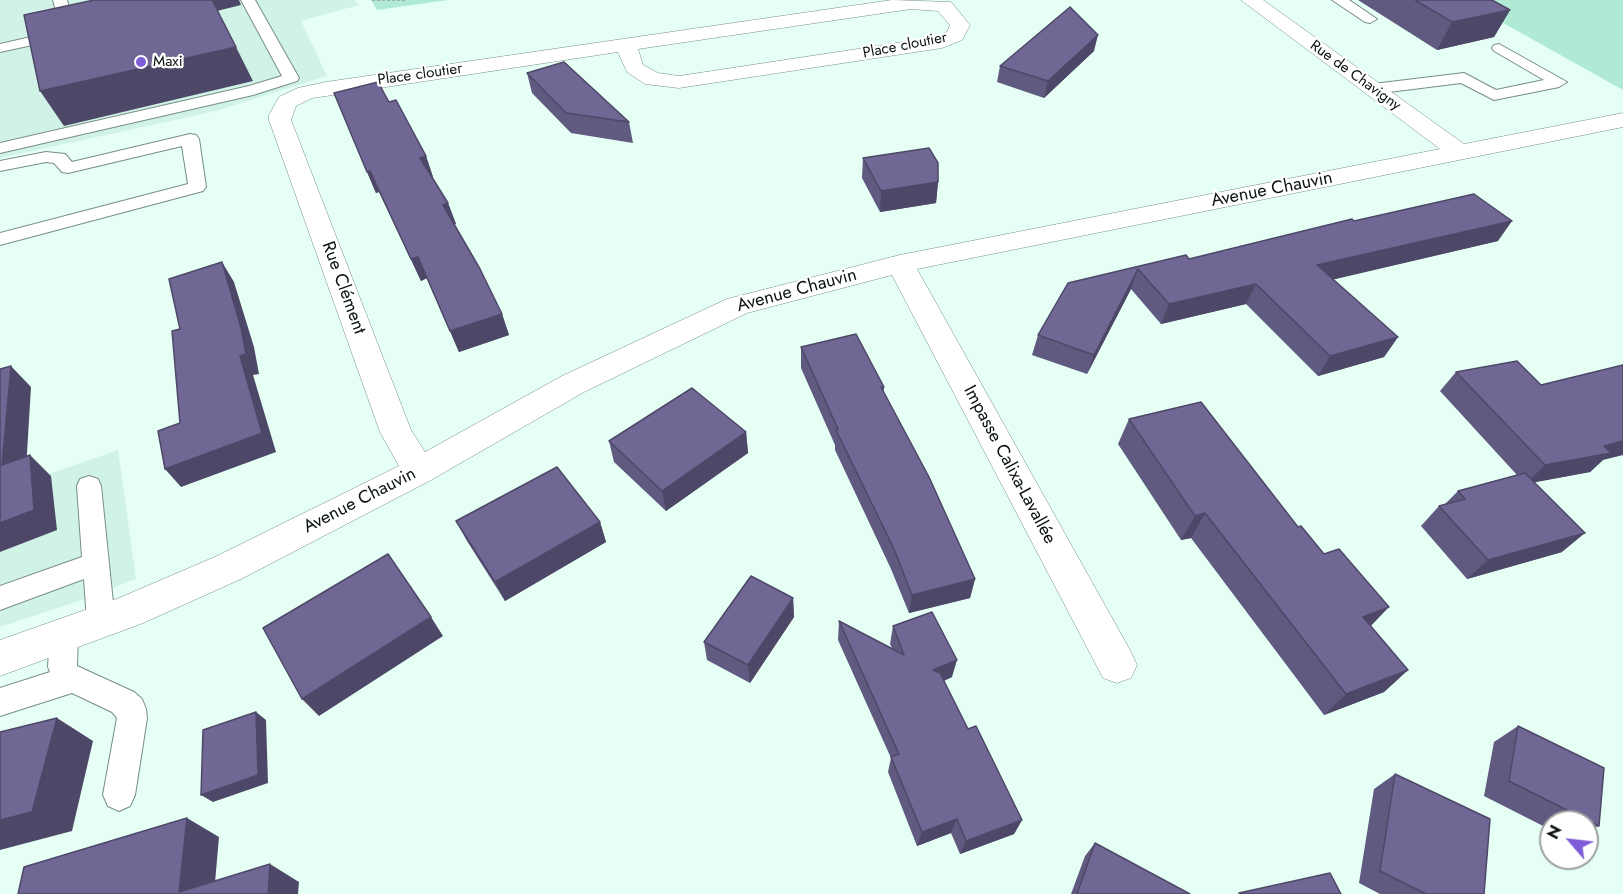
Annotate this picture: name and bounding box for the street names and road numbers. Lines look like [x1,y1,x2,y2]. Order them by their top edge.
street label: Place cloutier [861,29,949,63]
street label: Rue de Chavigny [1306,37,1404,115]
street label: Place cloutier [376,60,464,90]
street label: Avenue Chauvin [1209,168,1335,212]
street label: Rue Clément [316,239,370,337]
street label: Avenue Chauvin [735,265,859,317]
street label: Impasse Calixa-Lavallée [958,382,1060,548]
street label: Avenue Chauvin [300,463,420,539]

